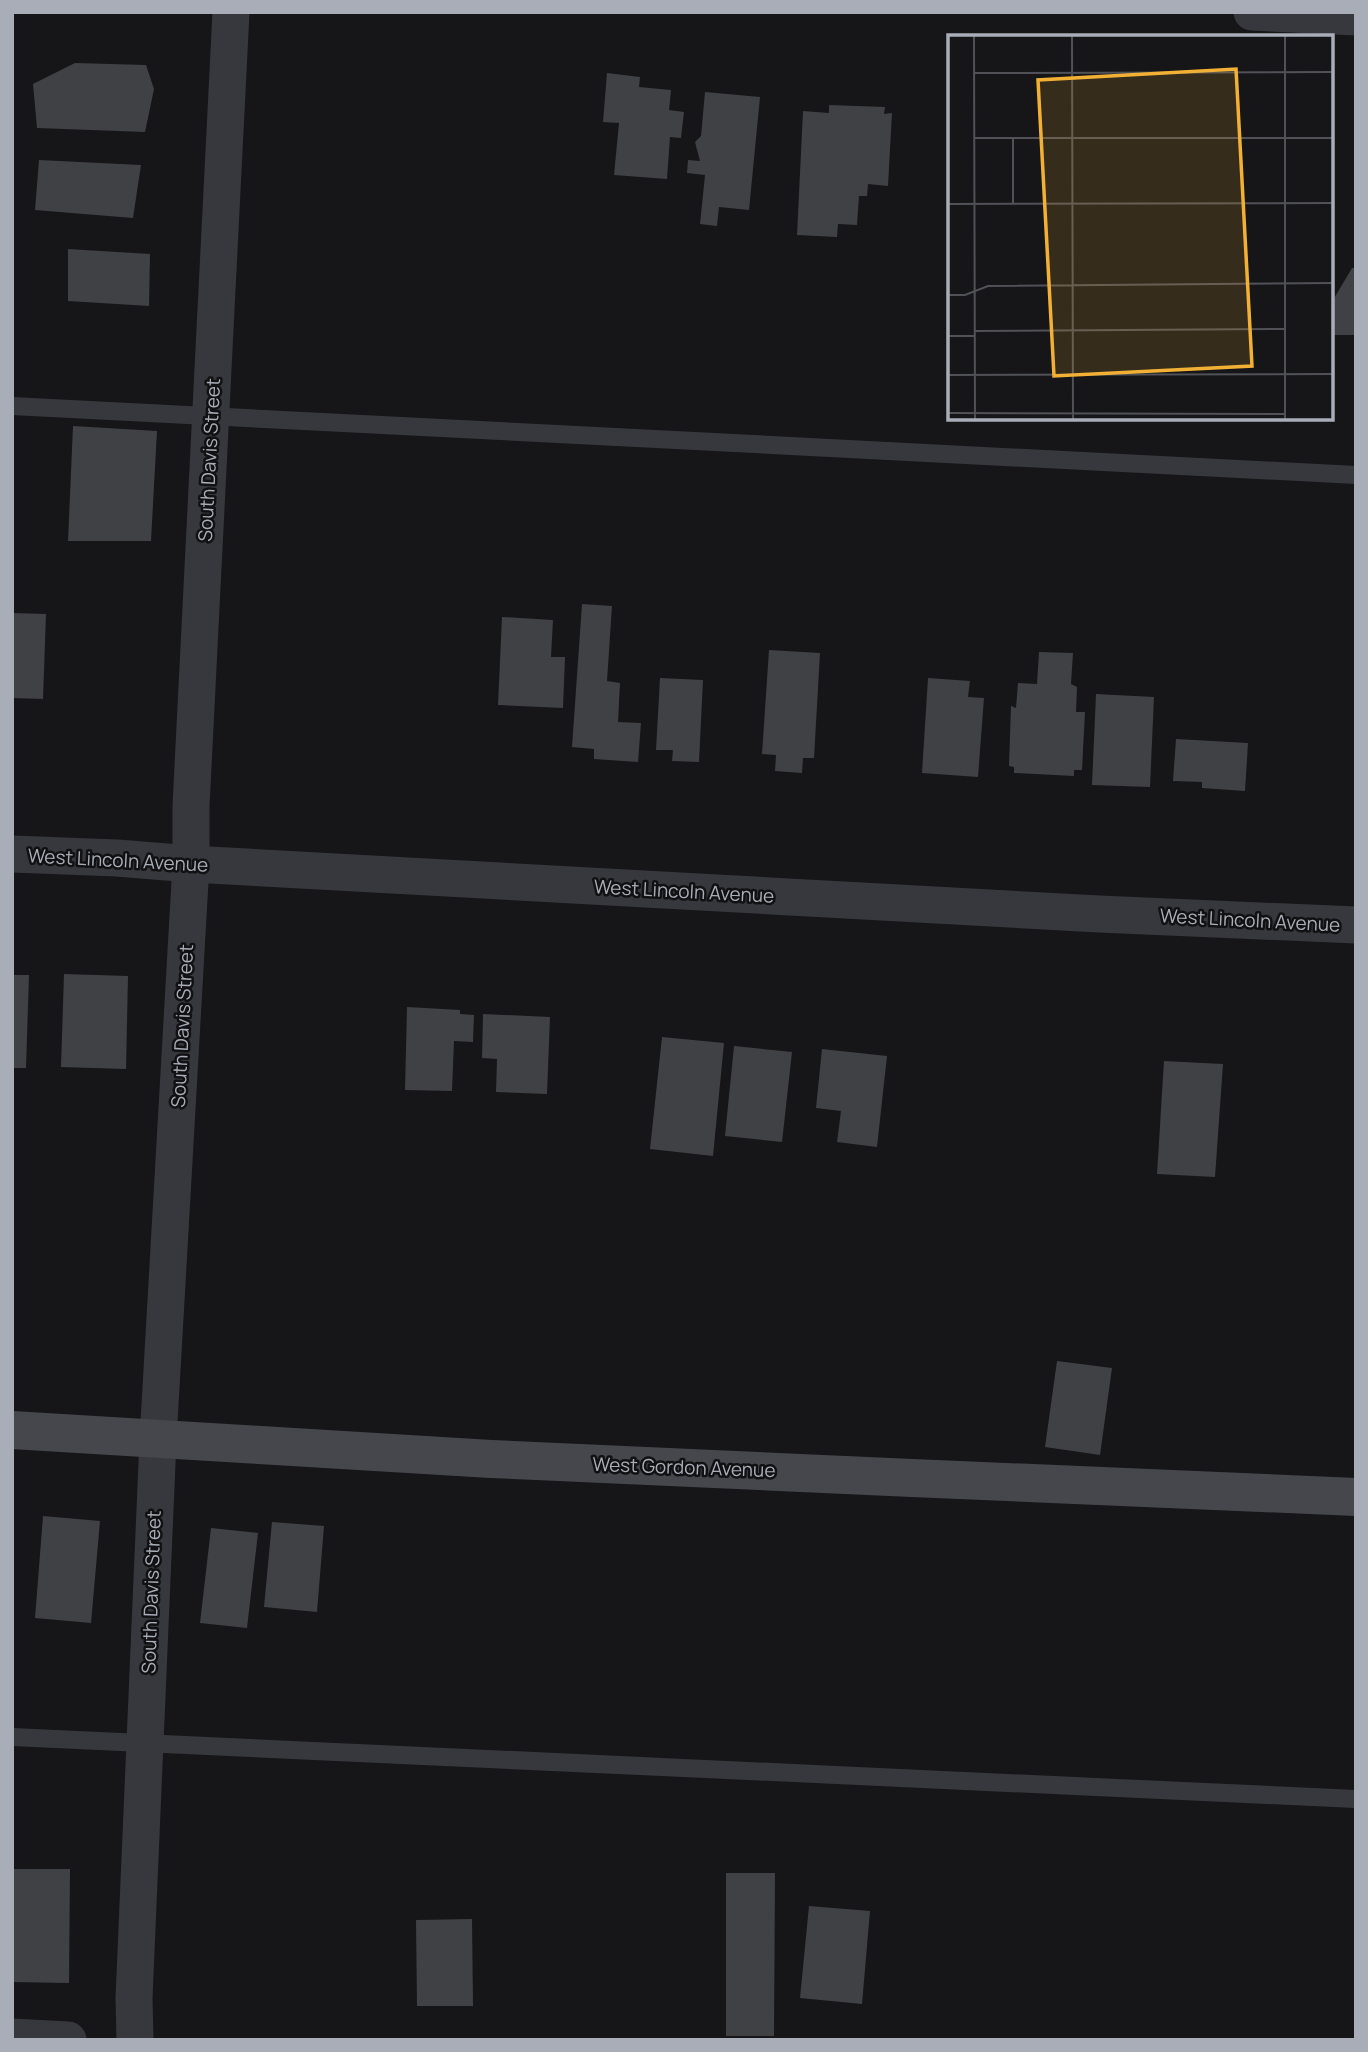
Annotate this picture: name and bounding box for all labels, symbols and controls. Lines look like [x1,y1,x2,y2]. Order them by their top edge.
inset map [948,35,1333,420]
street label: South Davis Street [192,378,226,542]
street label: West Lincoln Avenue [27,842,209,878]
street label: West Lincoln Avenue [593,873,775,909]
street label: West Lincoln Avenue [1159,902,1341,938]
street label: South Davis Street [165,944,199,1108]
street label: West Gordon Avenue [592,1451,776,1483]
street label: South Davis Street [135,1510,167,1674]

